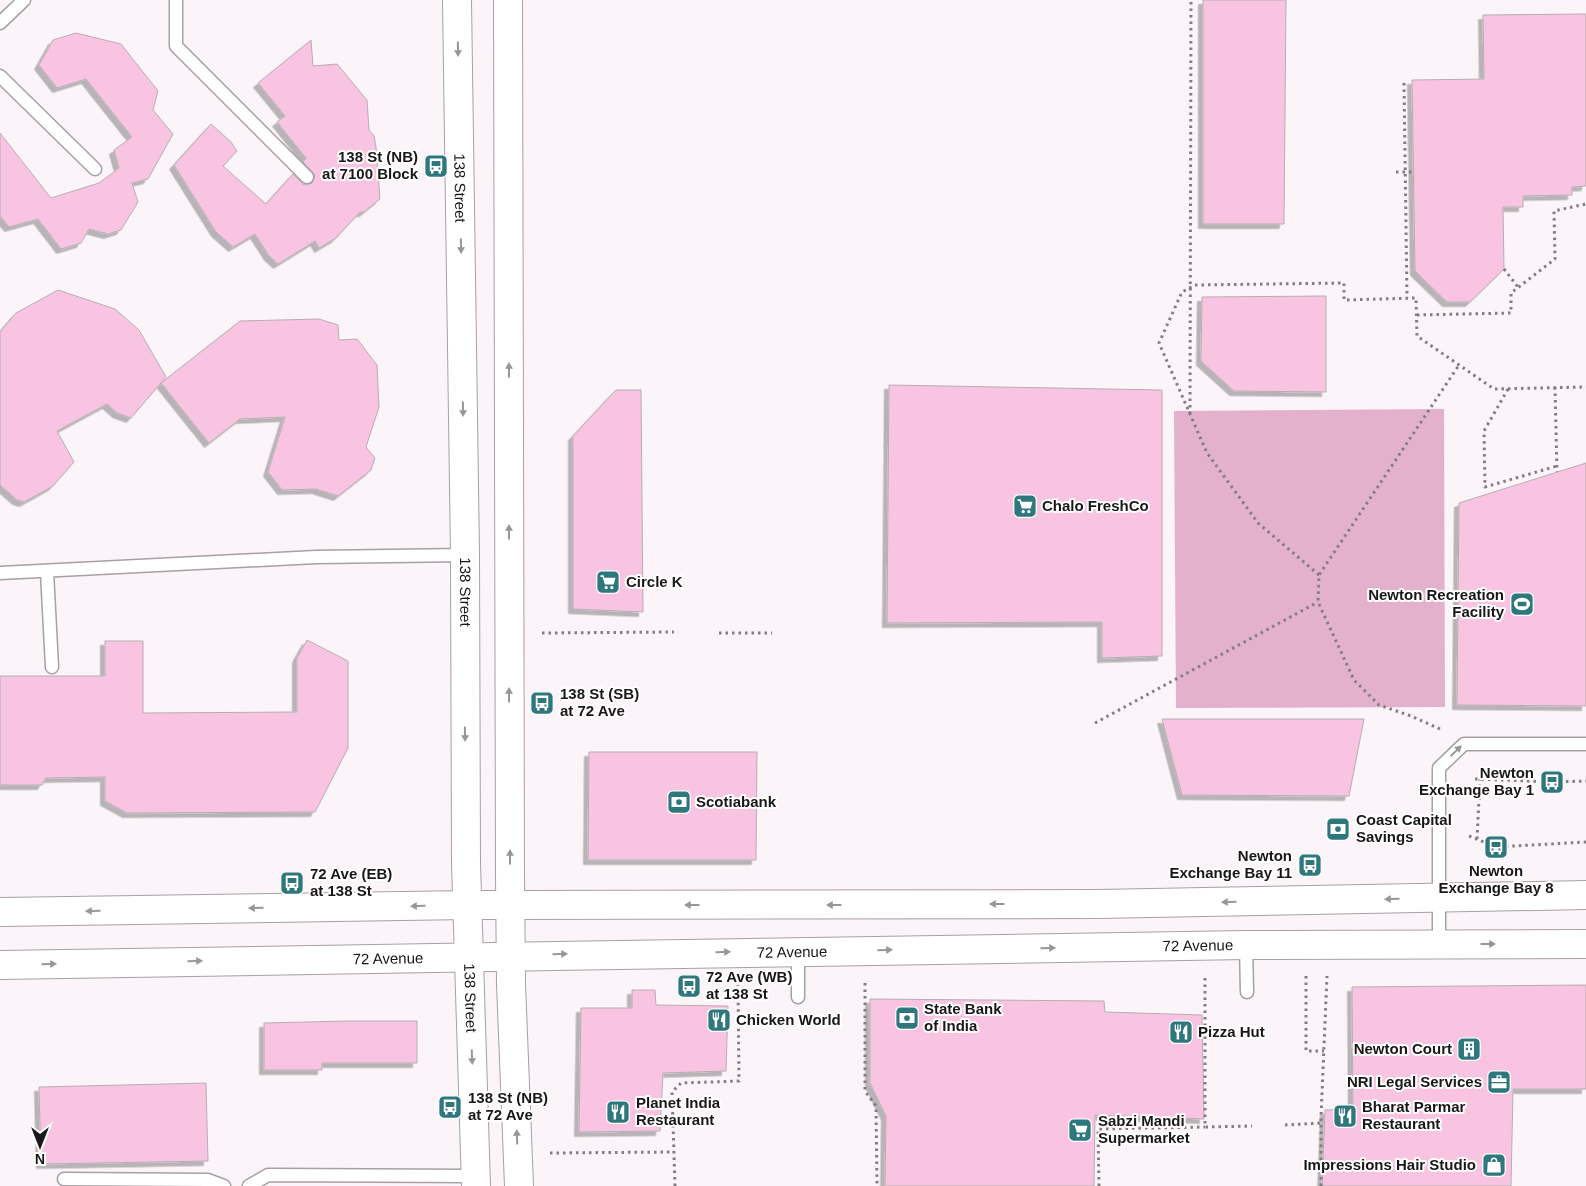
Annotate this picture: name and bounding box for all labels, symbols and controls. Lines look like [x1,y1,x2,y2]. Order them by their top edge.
one-way arrow [454,41,462,57]
place label: 138 St (NB) at 7100 Block [322,148,419,182]
bus stop icon: 138 St (NB) at 7100 Block [423,153,449,179]
street label: 138 Street [451,153,469,224]
one-way arrow [457,238,465,254]
one-way arrow [505,361,513,377]
one-way arrow [459,401,467,417]
supermarket icon: Chalo FreshCo [1012,493,1038,519]
place label: Chalo FreshCo [1042,497,1149,514]
one-way arrow [505,524,513,540]
street label: 138 Street [457,557,474,627]
supermarket icon: Circle K [595,569,621,595]
place label: Circle K [626,573,683,590]
place label: Newton Recreation Facility [1368,586,1505,620]
sports icon: Newton Recreation Facility [1509,591,1535,617]
place label: 138 St (SB) at 72 Ave [560,685,639,719]
one-way arrow [505,686,513,702]
bus stop icon: 138 St (SB) at 72 Ave [529,690,555,716]
one-way arrow [461,726,469,742]
one-way arrow [1449,745,1461,757]
place label: Newton Exchange Bay 1 [1419,764,1534,798]
bus stop icon: Newton Exchange Bay 1 [1539,769,1565,795]
bank icon: Scotiabank [666,789,692,815]
place label: Scotiabank [696,793,777,810]
place label: Coast Capital Savings [1356,811,1452,845]
bank icon: Coast Capital Savings [1325,816,1351,842]
bus stop icon: Newton Exchange Bay 8 [1483,834,1509,860]
place label: Newton Exchange Bay 11 [1169,847,1292,881]
one-way arrow [506,849,514,865]
bus stop icon: Newton Exchange Bay 11 [1297,852,1323,878]
place label: Newton Exchange Bay 8 [1438,862,1554,896]
place label: 72 Ave (EB) at 138 St [310,865,392,899]
bus stop icon: 72 Ave (EB) at 138 St [279,870,305,896]
one-way arrow [1383,895,1399,903]
one-way arrow [1221,898,1237,906]
one-way arrow [988,900,1004,908]
one-way arrow [683,901,699,909]
one-way arrow [826,901,842,909]
one-way arrow [410,902,426,910]
one-way arrow [248,905,264,913]
one-way arrow [85,907,101,915]
street label: 72 Avenue [1162,936,1233,954]
one-way arrow [1480,940,1496,948]
street label: 72 Avenue [756,943,827,961]
one-way arrow [1040,944,1056,952]
one-way arrow [877,946,893,954]
one-way arrow [715,948,731,956]
street label: 72 Avenue [352,949,423,967]
one-way arrow [552,950,568,958]
one-way arrow [187,957,203,965]
one-way arrow [41,959,57,967]
street label: 138 Street [461,963,480,1034]
place label: 72 Ave (WB) at 138 St [706,968,792,1002]
bus stop icon: 72 Ave (WB) at 138 St [676,973,702,999]
place label: State Bank of India [924,1000,1002,1034]
bank icon: State Bank of India [894,1005,920,1031]
restaurant icon: Chicken World [706,1007,732,1033]
place label: Chicken World [736,1011,841,1028]
restaurant icon: Pizza Hut [1168,1019,1194,1045]
place label: Pizza Hut [1198,1023,1265,1040]
building icon: Newton Court [1456,1036,1482,1062]
place label: Newton Court [1354,1040,1452,1057]
one-way arrow [468,1050,476,1066]
office icon: NRI Legal Services [1486,1069,1512,1095]
place label: NRI Legal Services [1347,1073,1482,1090]
place label: 138 St (NB) at 72 Ave [468,1089,548,1123]
bus stop icon: 138 St (NB) at 72 Ave [437,1094,463,1120]
place label: Planet India Restaurant [636,1094,721,1128]
place label: Bharat Parmar Restaurant [1362,1098,1466,1132]
restaurant icon: Planet India Restaurant [605,1099,631,1125]
restaurant icon: Bharat Parmar Restaurant [1332,1103,1358,1129]
place label: Sabzi Mandi Supermarket [1098,1112,1190,1146]
supermarket icon: Sabzi Mandi Supermarket [1067,1117,1093,1143]
north arrow [15,1121,65,1171]
one-way arrow [512,1129,520,1145]
text: N [35,1151,45,1167]
shop icon: Impressions Hair Studio [1481,1152,1507,1178]
place label: Impressions Hair Studio [1303,1156,1476,1173]

